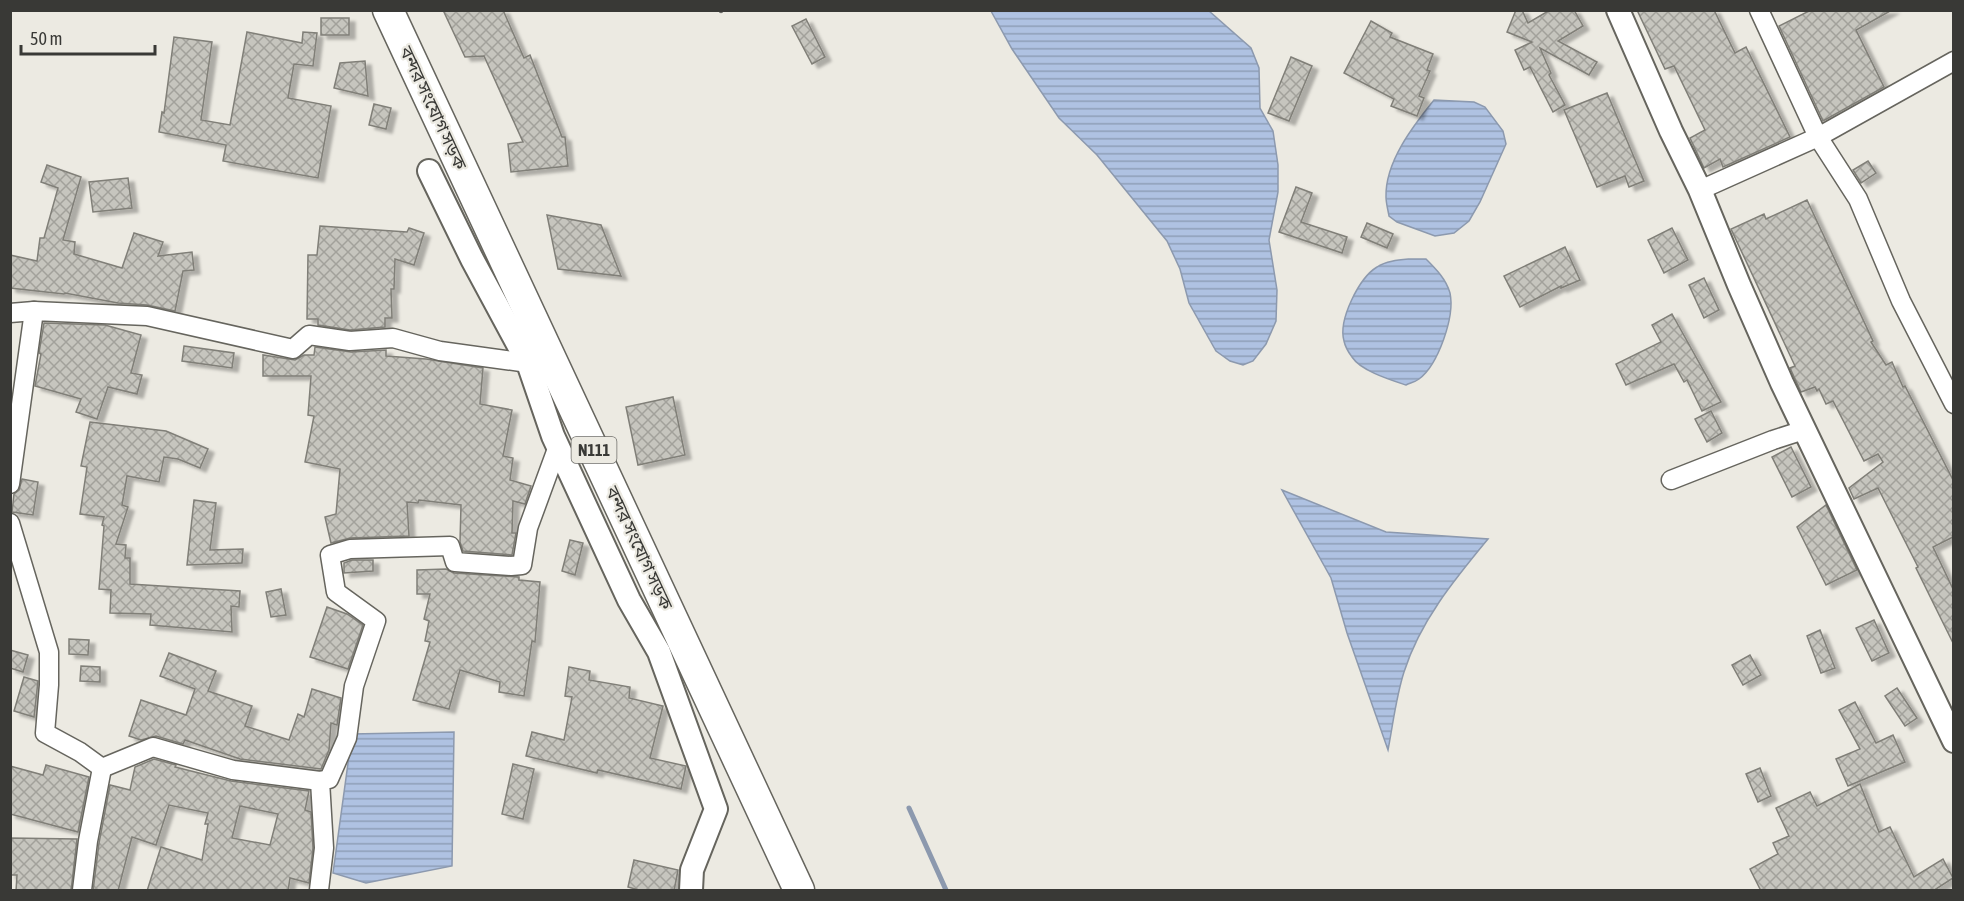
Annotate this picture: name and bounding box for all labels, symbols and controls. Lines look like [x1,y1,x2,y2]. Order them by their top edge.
scale bar [21,18,154,56]
text: 50 m [30,28,62,49]
street label: বন্দর সংযোগ সড়ক [395,42,471,173]
road number: N111 [572,437,616,463]
street label: বন্দর সংযোগ সড়ক [601,482,677,613]

